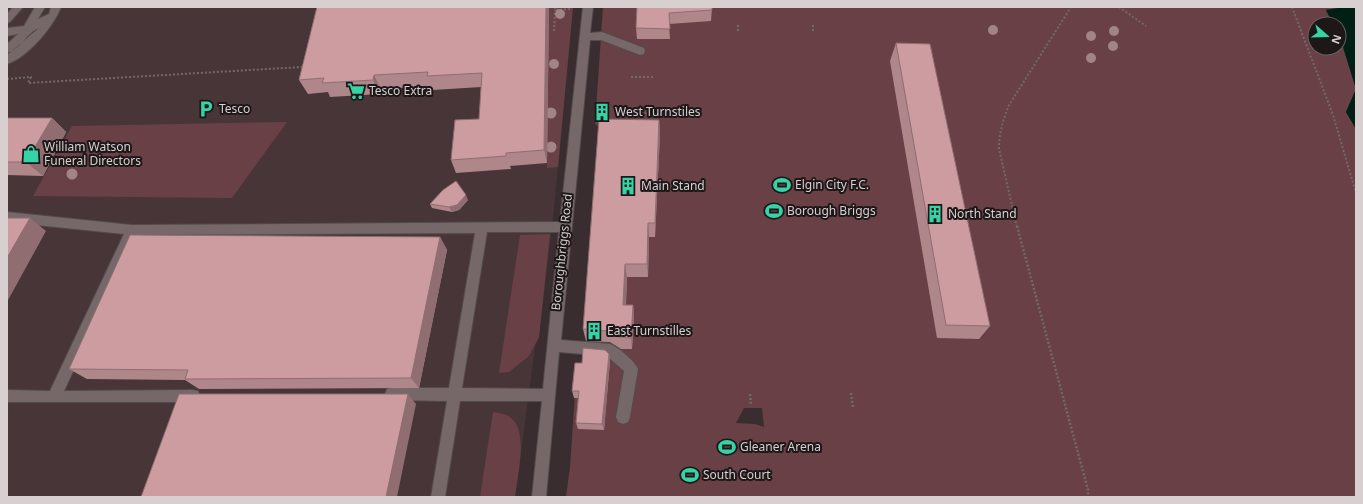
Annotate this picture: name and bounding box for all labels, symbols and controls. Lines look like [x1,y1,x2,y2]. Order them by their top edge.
north arrow [1307,16,1347,56]
text: N [1328,33,1345,46]
supermarket icon: Tesco Extra [346,81,366,101]
place label: Tesco Extra [369,82,432,99]
parking icon: Tesco [196,99,216,119]
place label: Tesco [219,100,250,117]
building icon: West Turnstiles [592,102,612,122]
place label: West Turnstiles [615,103,701,120]
place label: William Watson Funeral Directors [44,138,141,169]
shop icon: William Watson Funeral Directors [21,144,41,164]
sports icon: Elgin City F.C. [772,175,792,195]
building icon: Main Stand [618,176,638,196]
place label: Elgin City F.C. [795,176,869,193]
place label: Main Stand [641,177,705,194]
street label: Boroughbriggs Road [547,193,576,311]
sports icon: Borough Briggs [764,201,784,221]
place label: Borough Briggs [787,202,876,219]
building icon: North Stand [925,204,945,224]
place label: North Stand [948,205,1017,222]
building icon: East Turnstilles [584,321,604,341]
place label: East Turnstilles [607,322,692,339]
sports icon: Gleaner Arena [717,437,737,457]
place label: Gleaner Arena [740,438,821,455]
sports icon: South Court [680,465,700,485]
place label: South Court [703,466,771,483]

